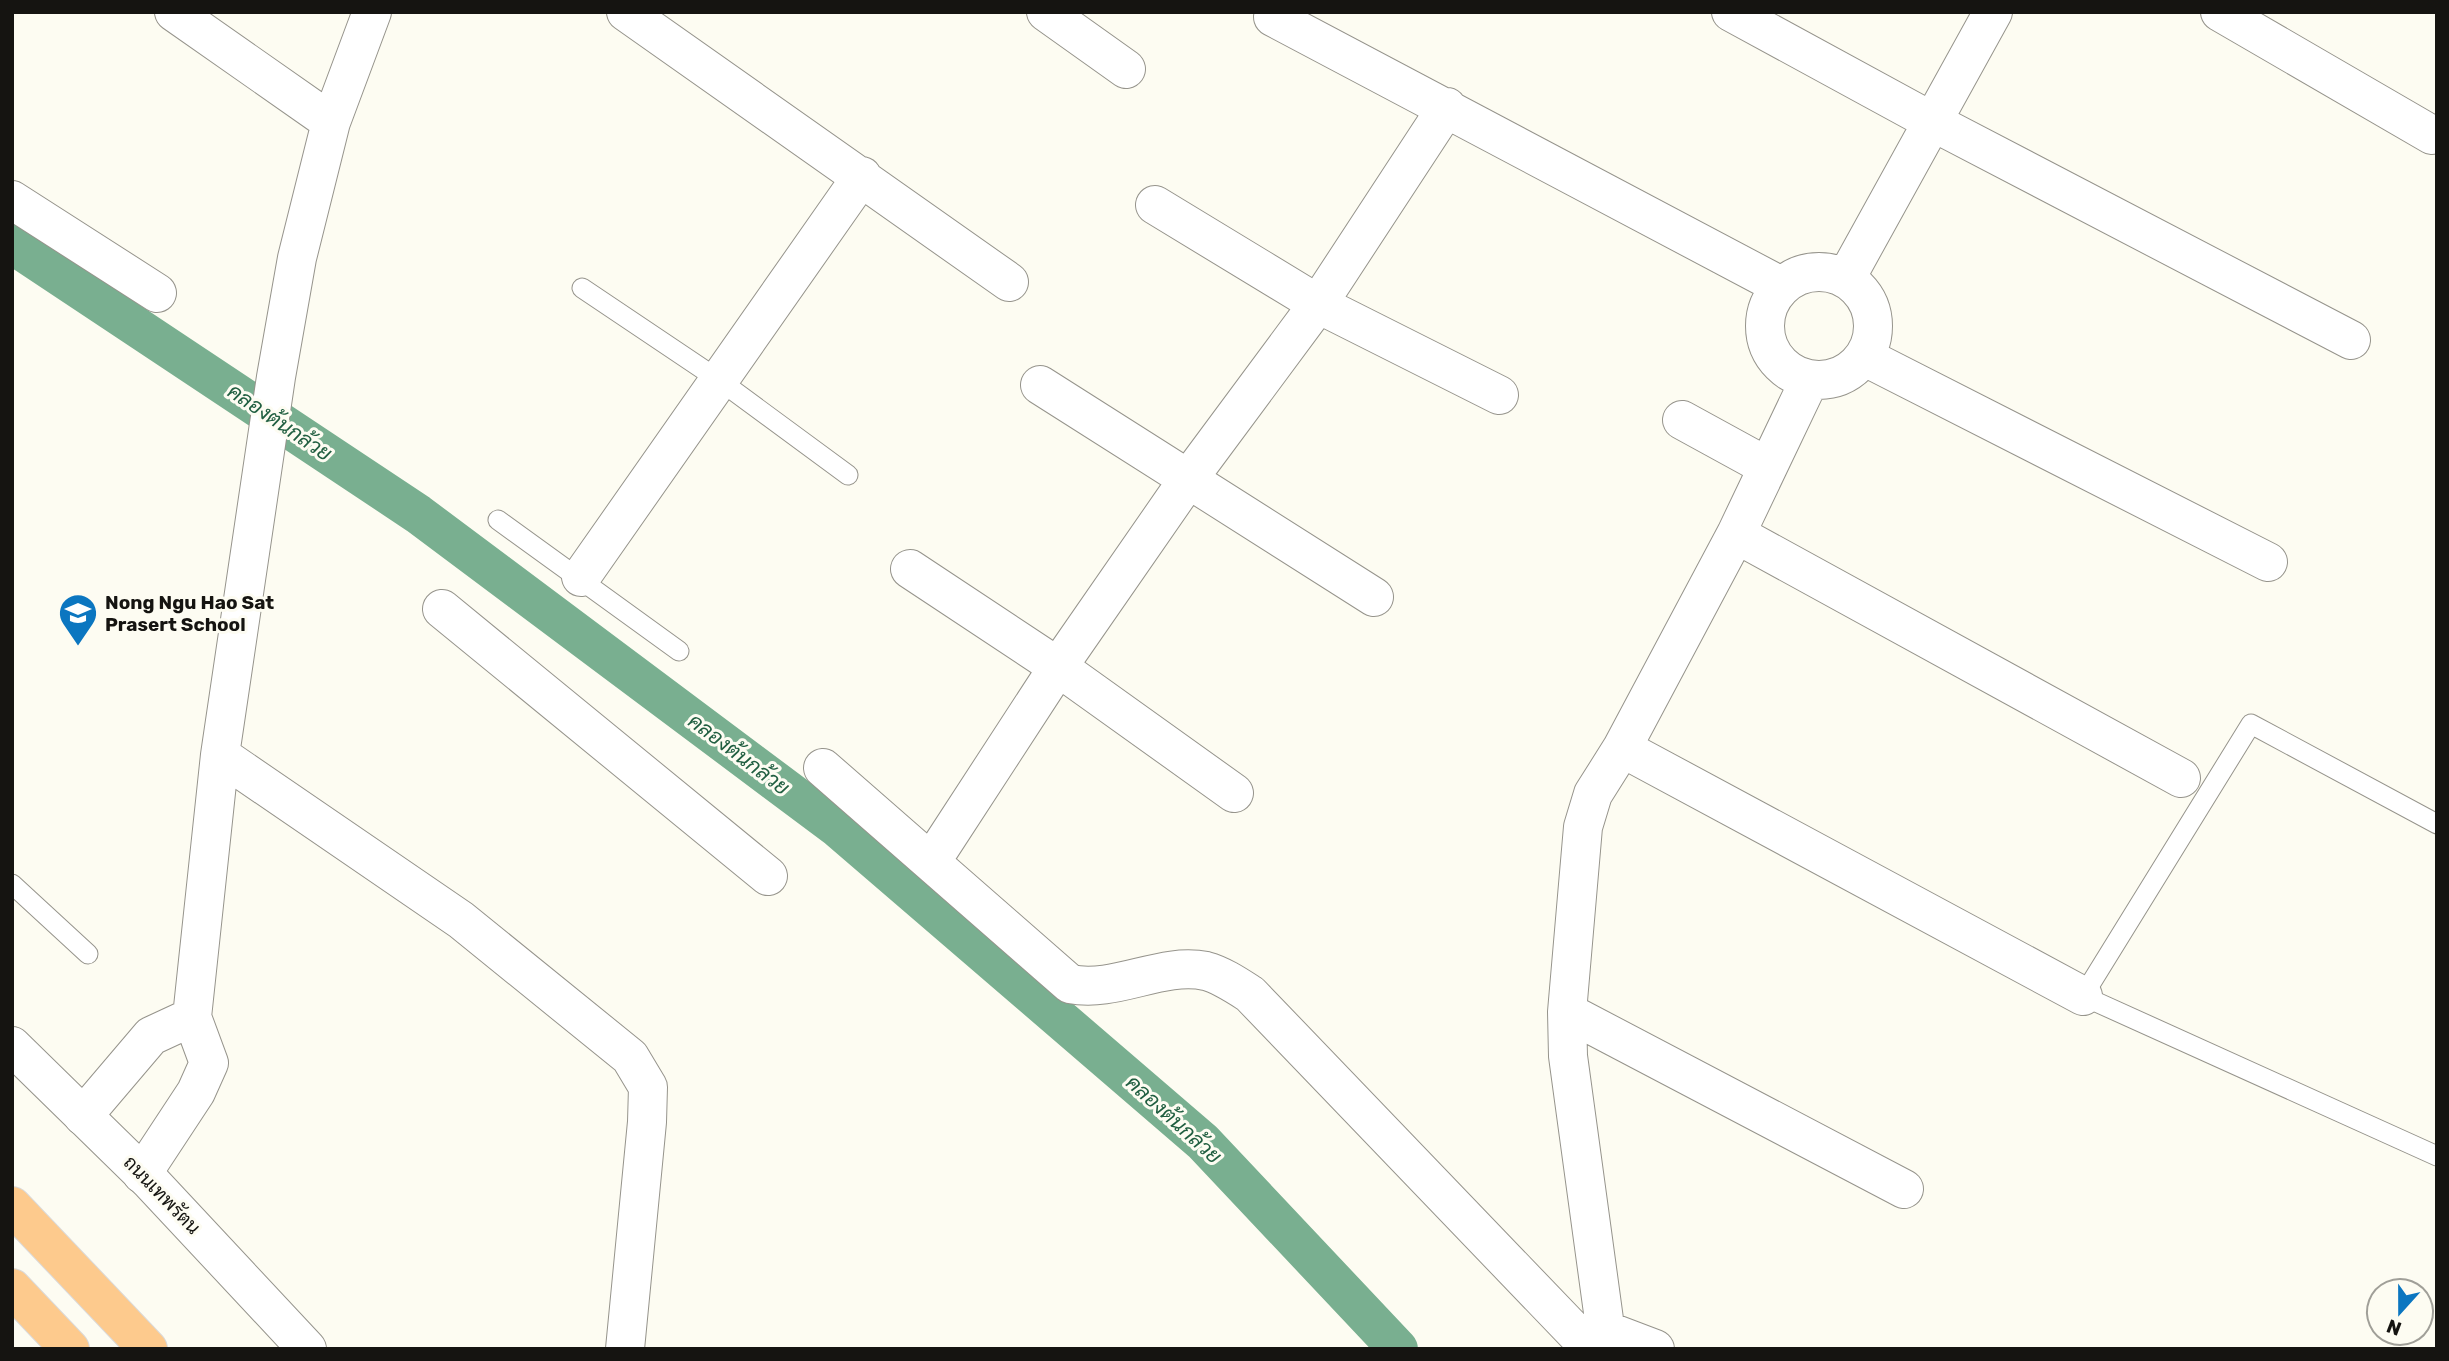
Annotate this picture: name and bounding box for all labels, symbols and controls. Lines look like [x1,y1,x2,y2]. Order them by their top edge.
water label: คลองต้นกล้วย [223,378,337,466]
place label: Nong Ngu Hao Sat Prasert School [105,591,274,636]
school or university icon: Nong Ngu Hao Sat Prasert School [57,592,99,647]
water label: คลองต้นกล้วย [684,708,794,800]
water label: คลองต้นกล้วย [1121,1070,1227,1168]
street label: ถนนเทพรัตน [119,1151,205,1239]
north arrow [2365,1277,2435,1347]
text: N [2384,1314,2405,1341]

